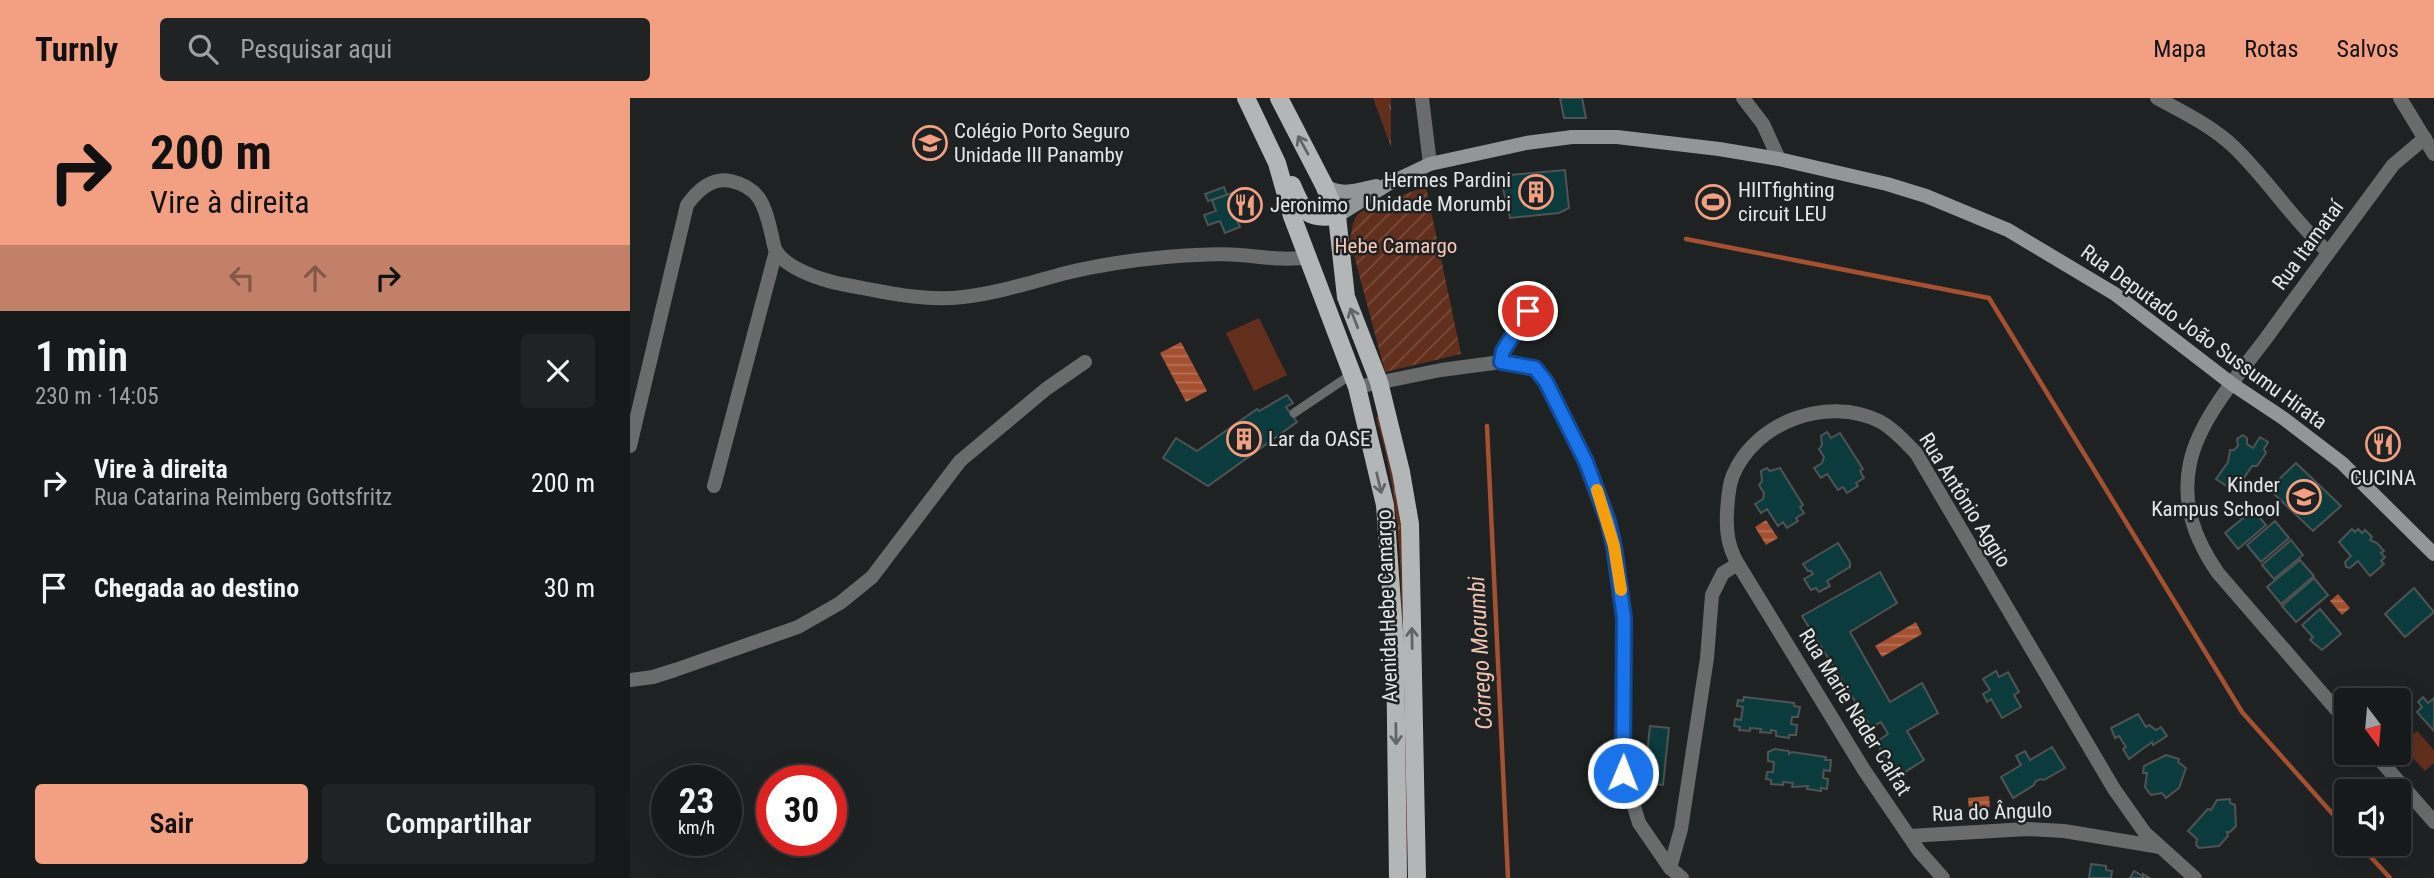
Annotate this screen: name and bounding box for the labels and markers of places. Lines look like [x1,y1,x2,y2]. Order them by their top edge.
place label: Colégio Porto Seguro Unidade III Panamby [954,119,1130,167]
school or university icon: Colégio Porto Seguro Unidade III Panamby [911,124,949,162]
place label: Hermes Pardini Unidade Morumbi [1365,168,1511,216]
building icon: Hermes Pardini Unidade Morumbi [1517,173,1555,211]
place label: HIITfighting circuit LEU [1738,178,1835,226]
sports icon: HIITfighting circuit LEU [1694,183,1732,221]
restaurant icon: Jeronimo [1226,186,1264,224]
place label: Jeronimo [1270,193,1348,217]
pin [1498,281,1558,341]
building icon: Lar da OASE [1225,420,1263,458]
restaurant icon: CUCINA [2364,425,2402,463]
place label: Lar da OASE [1268,427,1370,451]
place label: CUCINA [2350,466,2416,490]
place label: Kinder Kampus School [2151,473,2280,521]
school or university icon: Kinder Kampus School [2285,478,2323,516]

